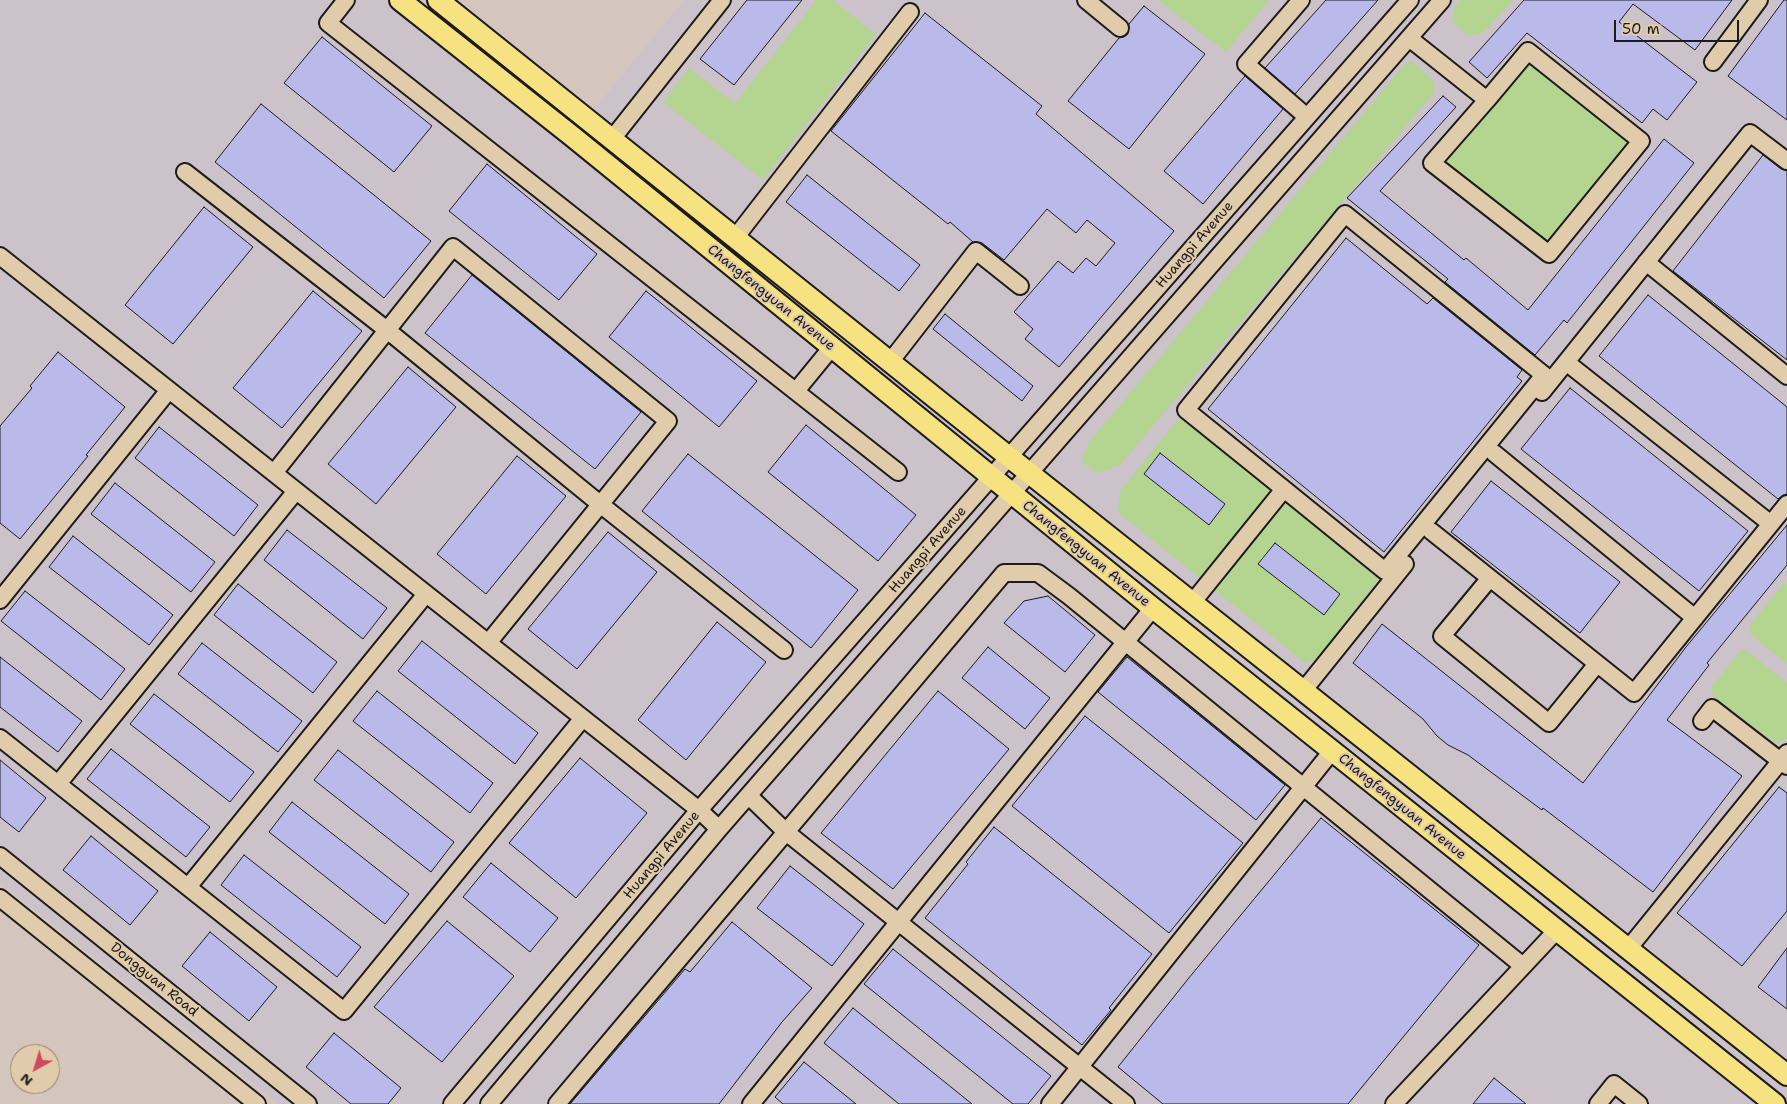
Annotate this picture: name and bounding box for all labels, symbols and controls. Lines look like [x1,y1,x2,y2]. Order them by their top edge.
scale bar [1617,10,1742,42]
text: 50 m [1622,19,1660,39]
street label: Huangpi Avenue [1153,198,1237,292]
street label: Changfengyuan Avenue [704,241,838,355]
street label: Changfengyuan Avenue [1019,497,1153,611]
street label: Huangpi Avenue [886,503,970,597]
street label: Changfengyuan Avenue [1335,750,1469,864]
street label: Huangpi Avenue [620,808,704,902]
street label: Dongguan Road [107,939,201,1021]
north arrow [10,1044,60,1094]
text: N [16,1069,36,1090]

